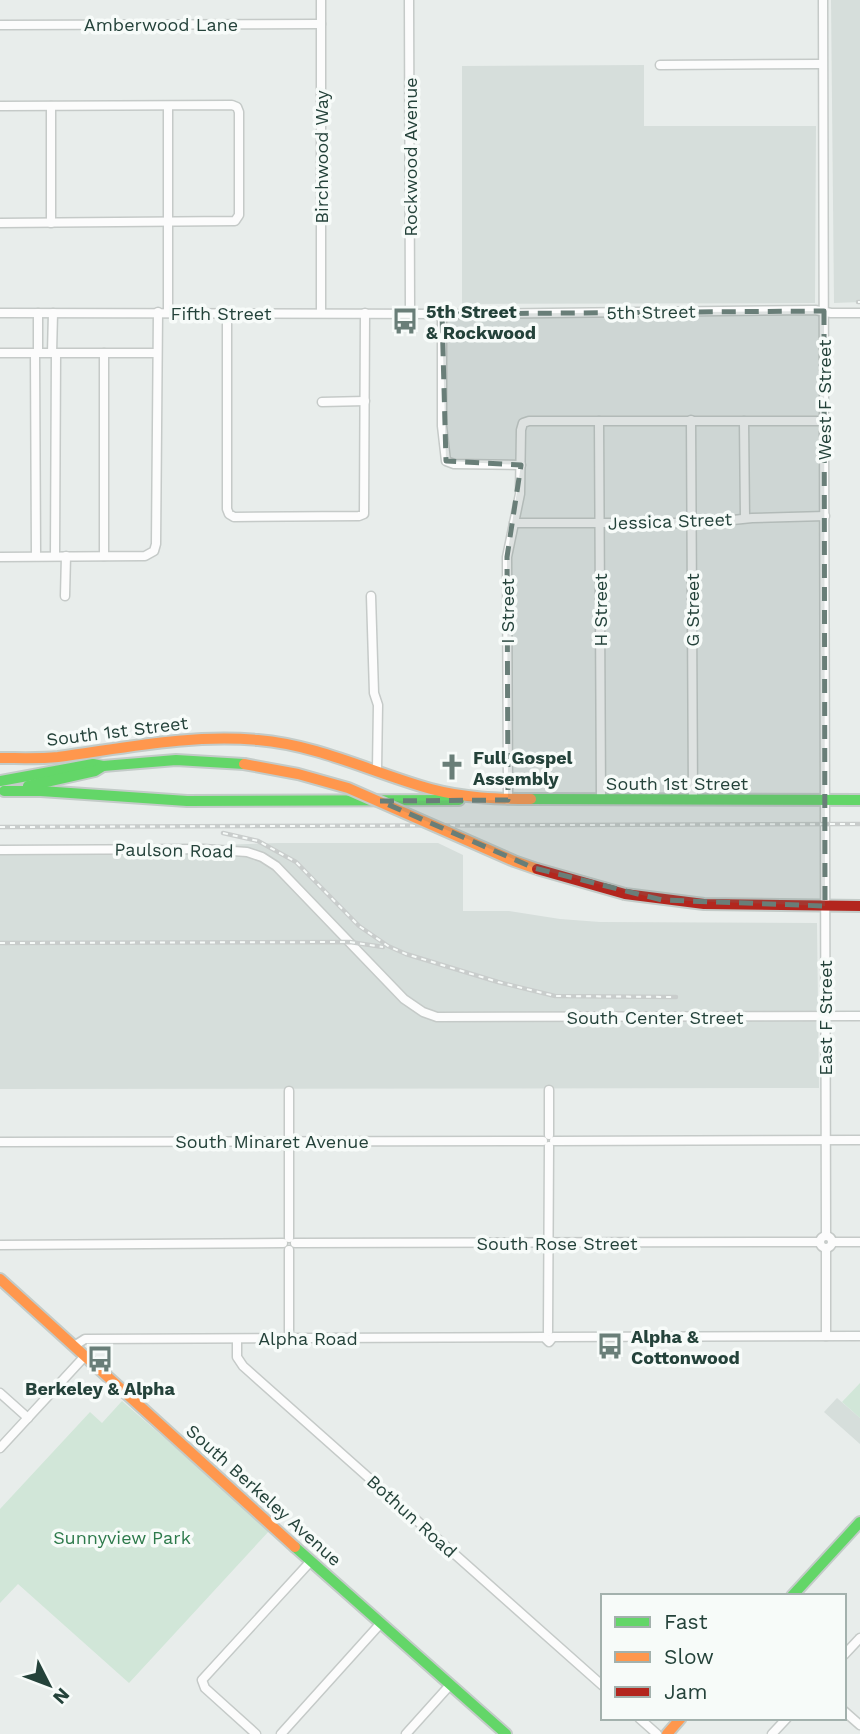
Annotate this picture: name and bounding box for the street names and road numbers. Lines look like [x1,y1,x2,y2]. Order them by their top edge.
street label: Amberwood Lane [84,14,238,35]
street label: Rockwood Avenue [400,77,421,237]
street label: Birchwood Way [311,90,332,224]
street label: 5th Street [606,301,696,323]
street label: Fifth Street [171,303,272,324]
street label: West F Street [814,339,835,461]
street label: Jessica Street [607,508,733,534]
street label: H Street [590,573,611,647]
street label: G Street [682,573,703,647]
street label: I Street [497,578,518,644]
street label: South 1st Street [45,712,189,750]
street label: South 1st Street [606,773,749,794]
street label: Paulson Road [114,838,234,862]
street label: East F Street [815,960,836,1076]
street label: South Center Street [566,1007,744,1028]
street label: South Minaret Avenue [175,1131,369,1152]
street label: South Rose Street [477,1233,638,1254]
street label: Alpha Road [258,1328,358,1349]
street label: South Berkeley Avenue [182,1420,346,1570]
street label: Bothun Road [363,1470,461,1562]

